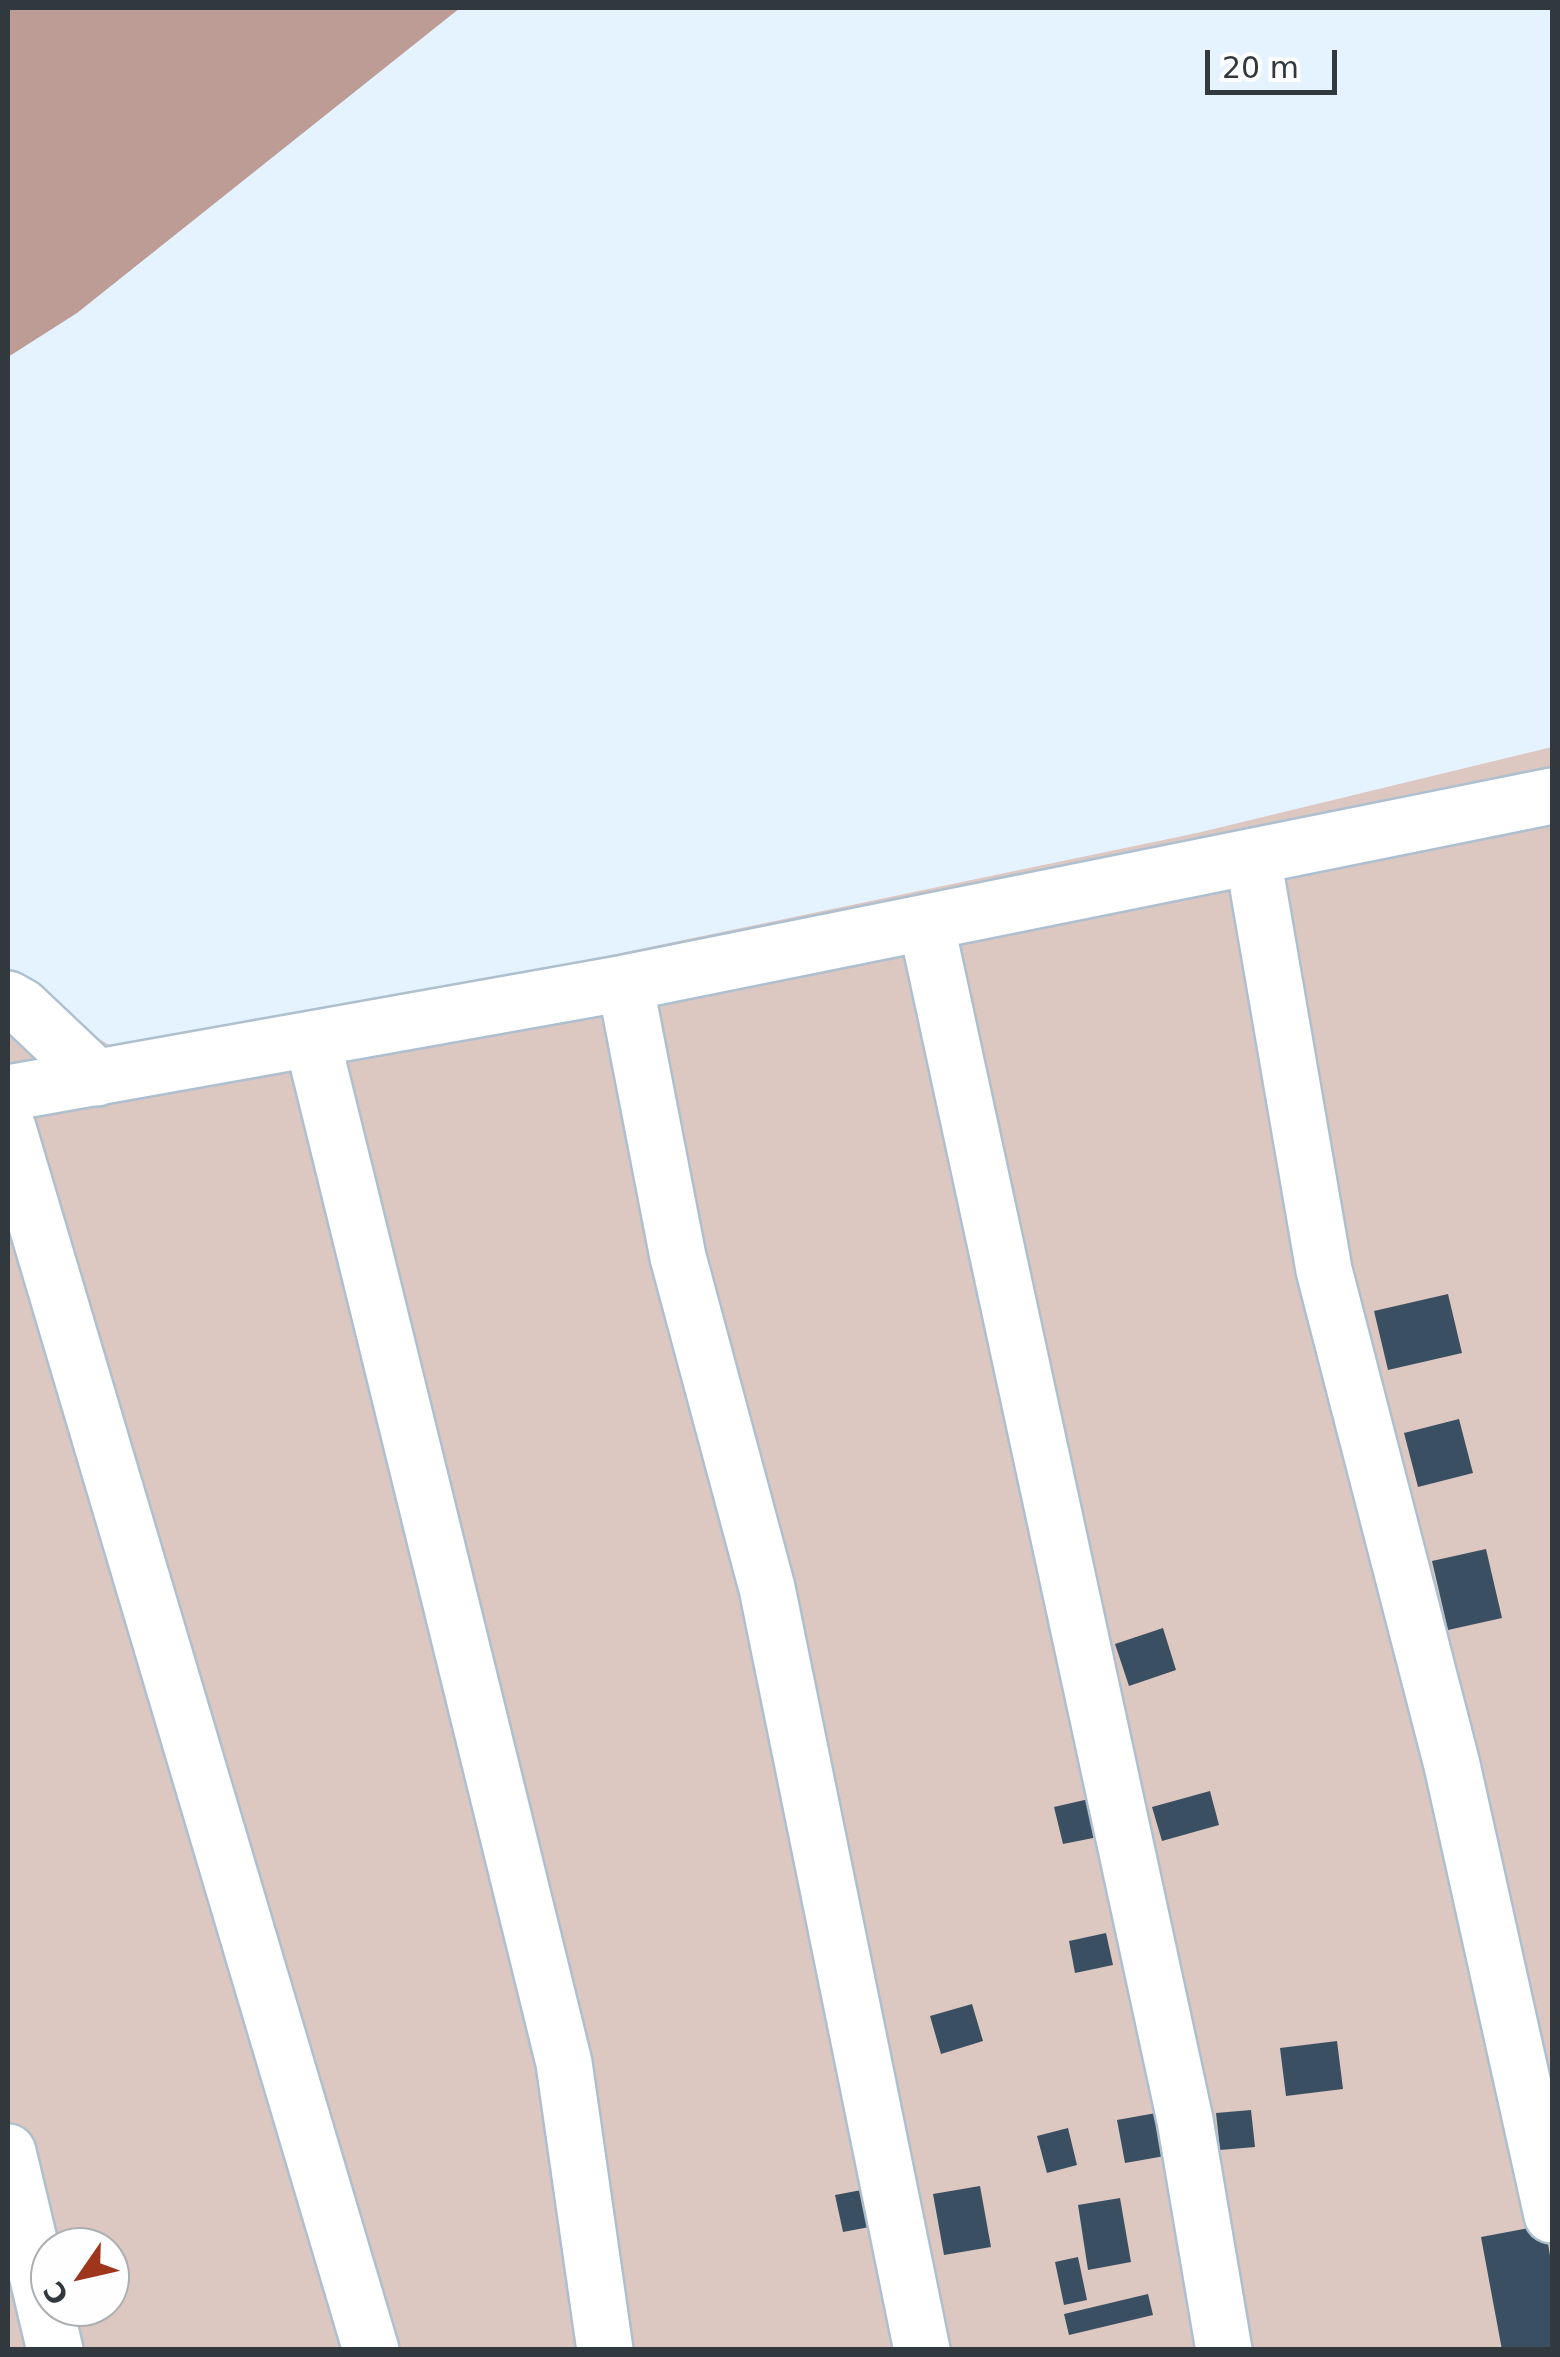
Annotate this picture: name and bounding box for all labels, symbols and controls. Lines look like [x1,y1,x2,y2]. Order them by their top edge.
scale bar [1210,30,1342,92]
text: 20 m [1222,50,1299,85]
north arrow [30,2227,130,2327]
text: С [37,2275,76,2311]

